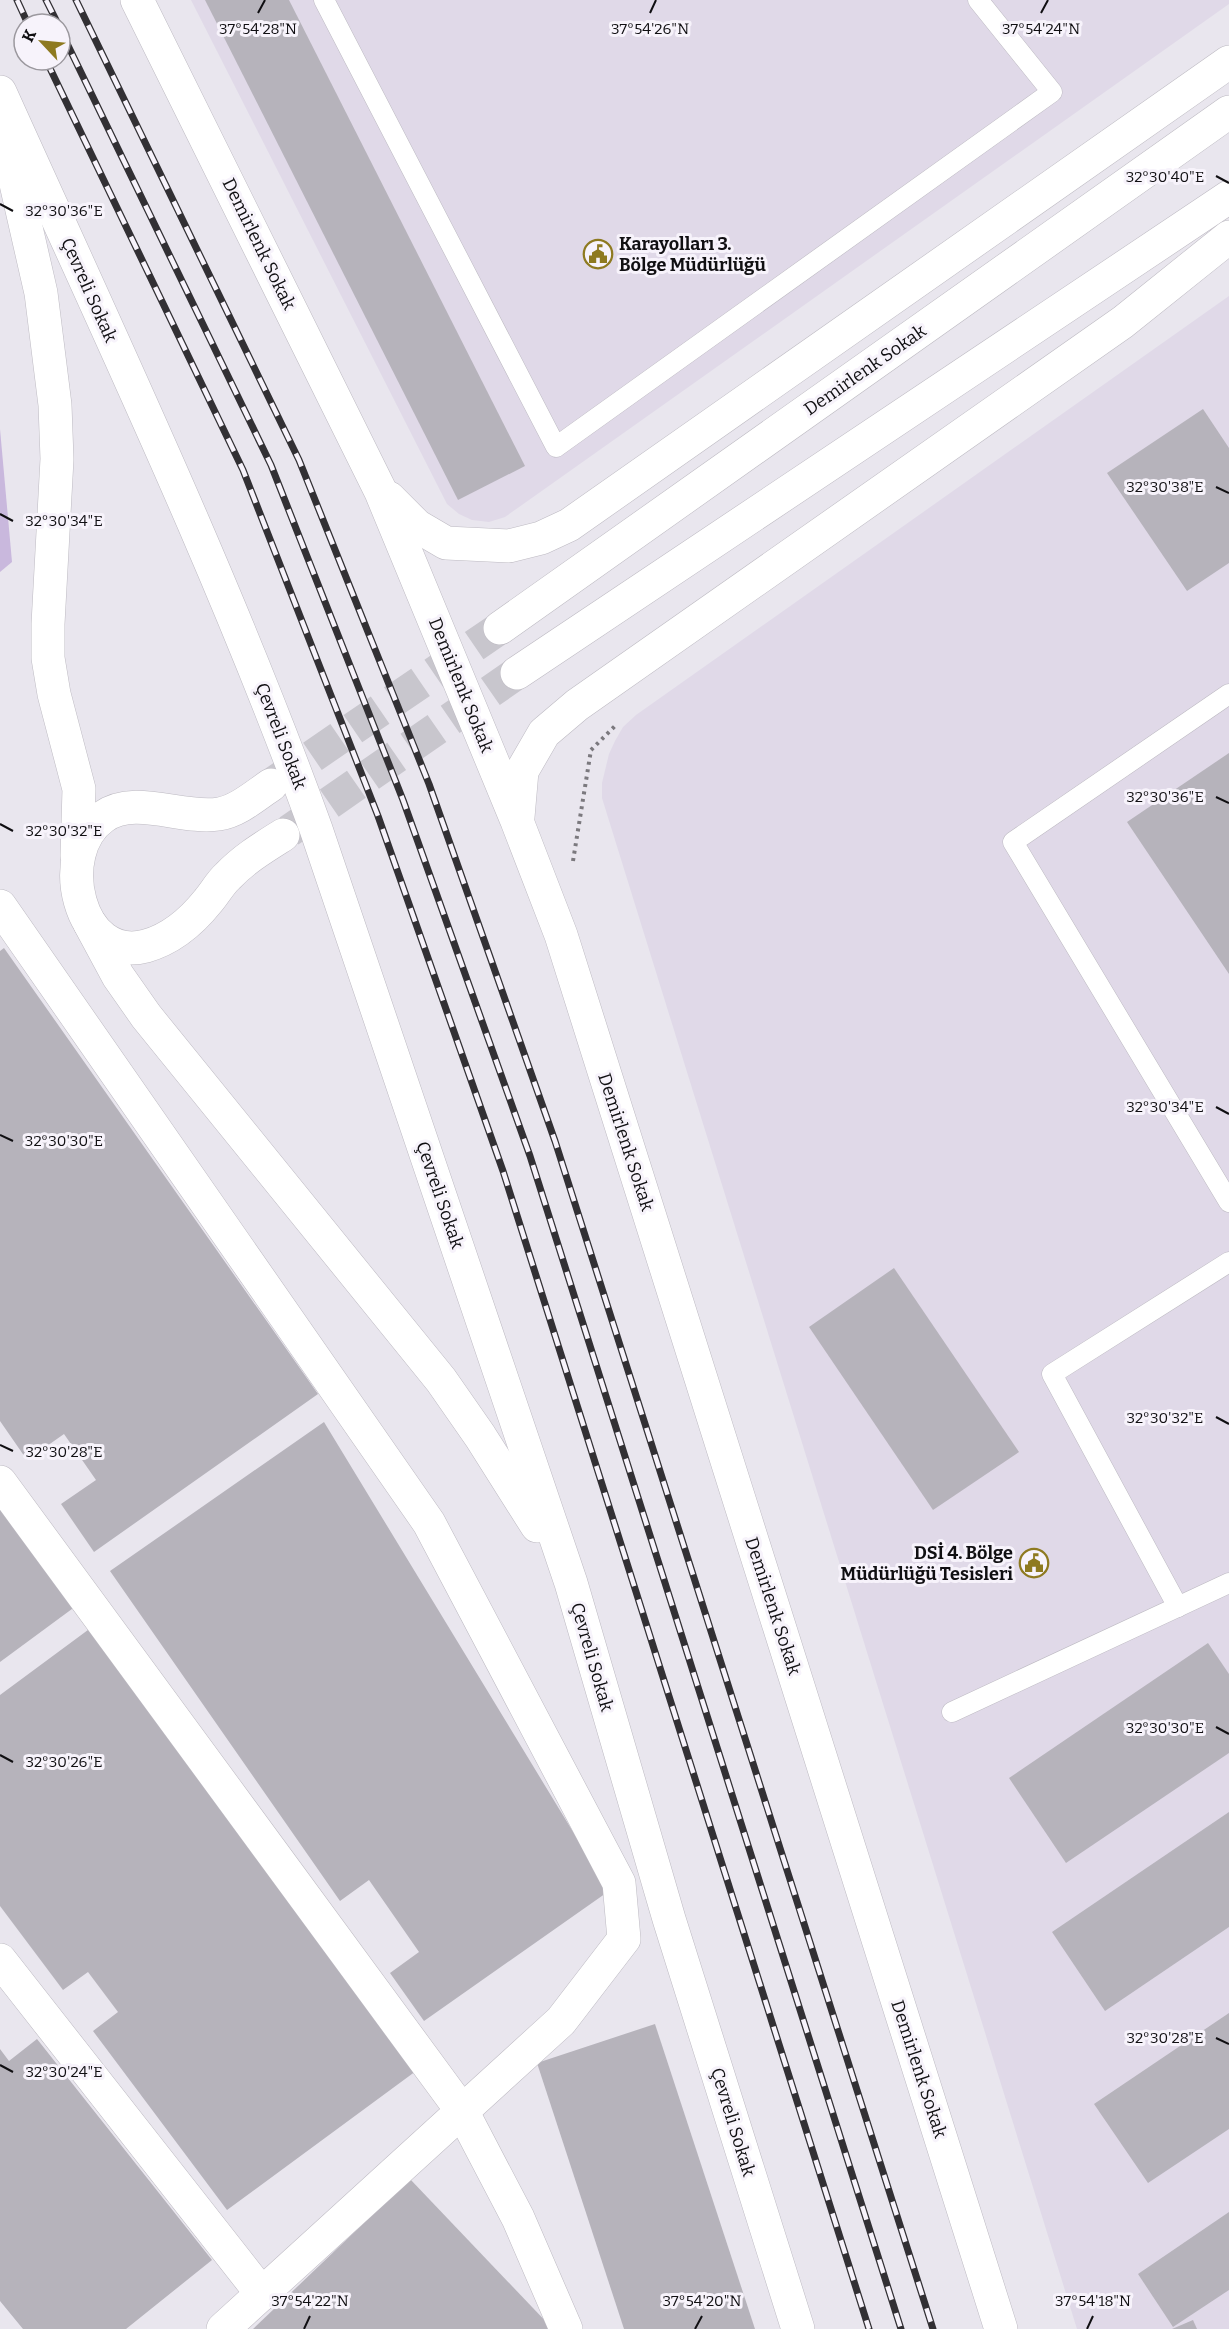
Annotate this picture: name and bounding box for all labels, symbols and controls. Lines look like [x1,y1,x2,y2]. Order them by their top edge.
north arrow [12,12,72,72]
text: 37°54'28"N [219,20,297,38]
text: 37°54'26"N [611,20,689,38]
text: 37°54'24"N [1002,20,1080,38]
text: K [18,26,40,45]
text: 32°30'40"E [1126,168,1204,186]
street label: Demirlenk Sokak [218,175,301,314]
text: 32°30'36"E [25,202,103,220]
place label: Karayolları 3. Bölge Müdürlüğü [619,233,766,276]
street label: Çevreli Sokak [56,234,122,346]
public building icon: Karayolları 3. Bölge Müdürlüğü [582,238,614,270]
street label: Demirlenk Sokak [800,319,931,420]
text: 32°30'38"E [1126,478,1204,496]
text: 32°30'34"E [25,512,103,530]
street label: Demirlenk Sokak [424,614,498,756]
street label: Çevreli Sokak [251,680,312,793]
text: 32°30'36"E [1126,788,1204,806]
text: 32°30'32"E [26,822,102,840]
street label: Demirlenk Sokak [593,1070,659,1214]
text: 32°30'34"E [1126,1098,1204,1116]
text: 32°30'30"E [25,1132,103,1150]
street label: Çevreli Sokak [411,1138,469,1252]
text: 32°30'32"E [1127,1409,1203,1427]
text: 32°30'28"E [26,1443,102,1461]
street label: Demirlenk Sokak [740,1534,806,1678]
place label: DSİ 4. Bölge Müdürlüğü Tesisleri [840,1542,1013,1585]
public building icon: DSİ 4. Bölge Müdürlüğü Tesisleri [1018,1547,1050,1579]
street label: Çevreli Sokak [566,1600,618,1715]
text: 32°30'30"E [1126,1719,1204,1737]
text: 32°30'26"E [25,1753,103,1771]
street label: Demirlenk Sokak [886,1997,952,2141]
text: 32°30'28"E [1127,2029,1203,2047]
text: 32°30'24"E [25,2063,103,2081]
street label: Çevreli Sokak [706,2065,760,2180]
text: 37°54'22"N [271,2292,349,2310]
text: 37°54'20"N [663,2292,742,2310]
text: 37°54'18"N [1055,2292,1131,2310]

